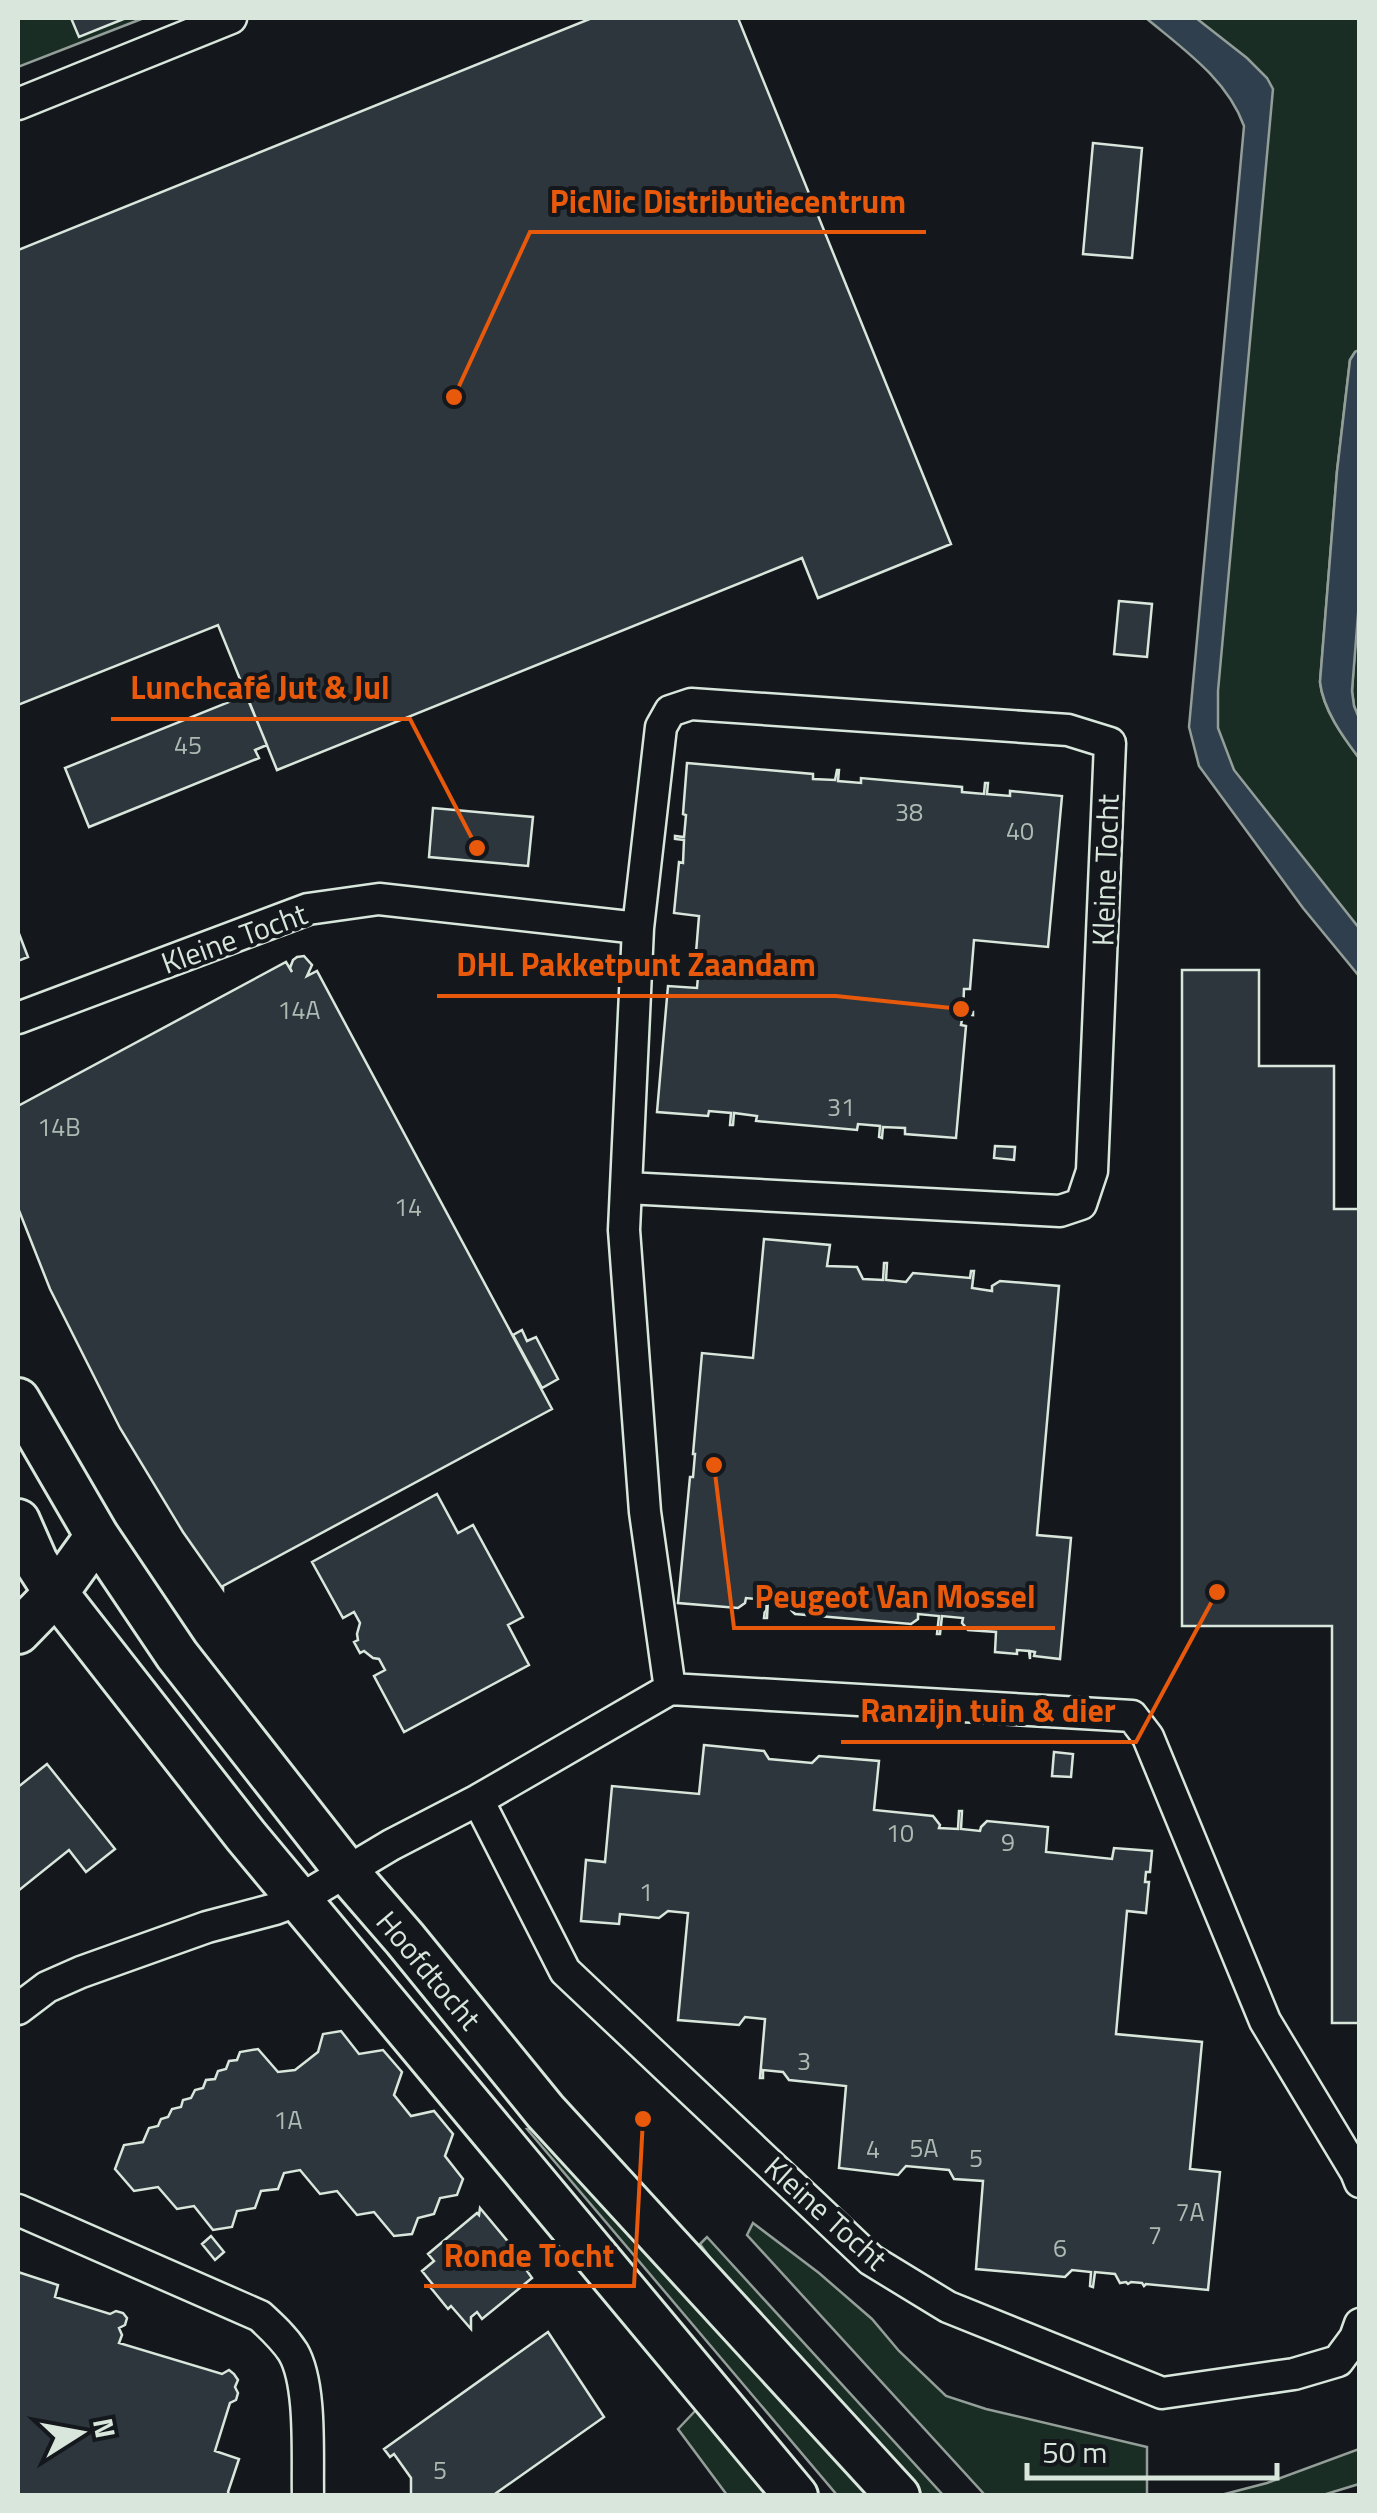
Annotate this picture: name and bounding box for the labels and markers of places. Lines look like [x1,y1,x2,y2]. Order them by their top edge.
callout: PicNic Distributiecentrum [530,170,926,232]
callout: Lunchcafé Jut & Jul [111,657,410,719]
callout: DHL Pakketpunt Zaandam [437,934,836,996]
callout: Peugeot Van Mossel [734,1566,1055,1628]
callout: Ranzijn tuin & dier [841,1680,1136,1742]
callout: Ronde Tocht [424,2224,634,2286]

